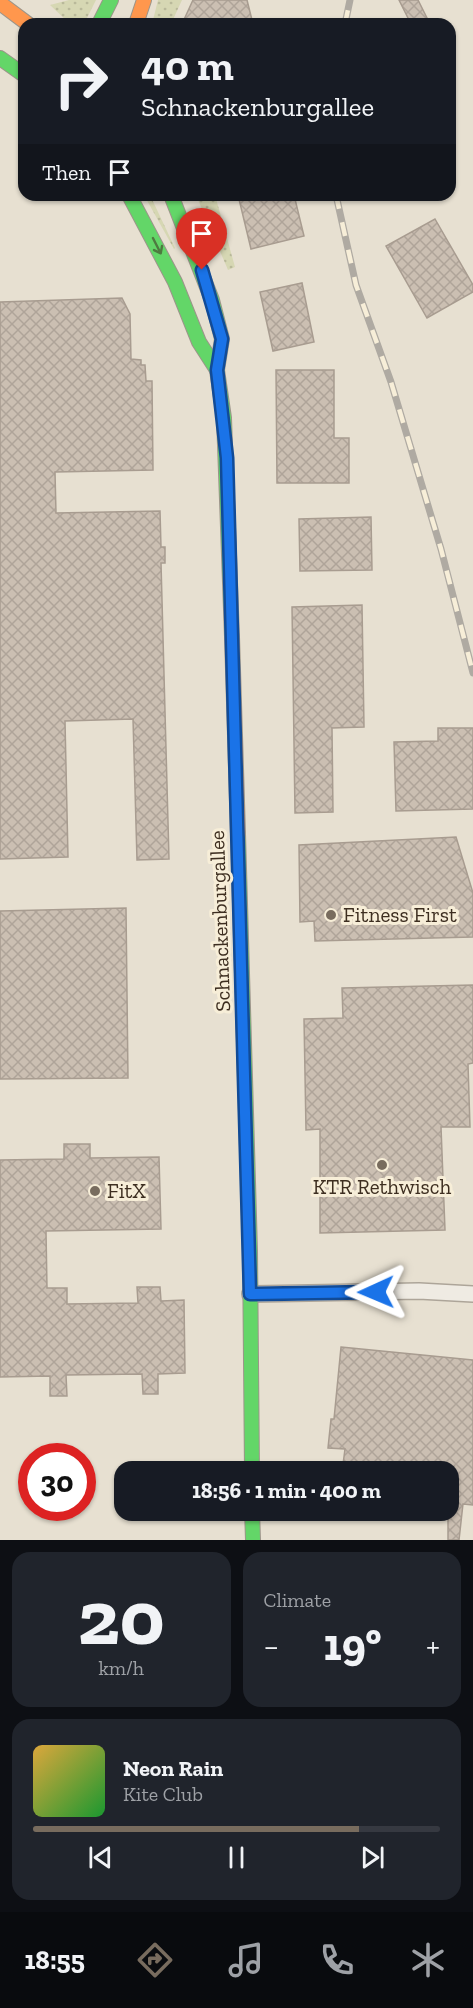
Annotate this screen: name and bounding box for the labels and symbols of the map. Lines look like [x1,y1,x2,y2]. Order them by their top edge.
pin [176,208,227,270]
one-way arrow [152,237,164,255]
street label: Schnackenburgallee [204,830,235,1012]
place label: Fitness First [343,902,457,927]
marker: Fitness First [324,908,338,922]
marker: KTR Rethwisch [375,1158,389,1172]
place label: KTR Rethwisch [313,1174,452,1199]
place label: FitX [107,1178,146,1203]
marker: FitX [88,1184,102,1198]
position arrow [344,1260,408,1324]
speed limit sign: 30 [18,1443,96,1521]

